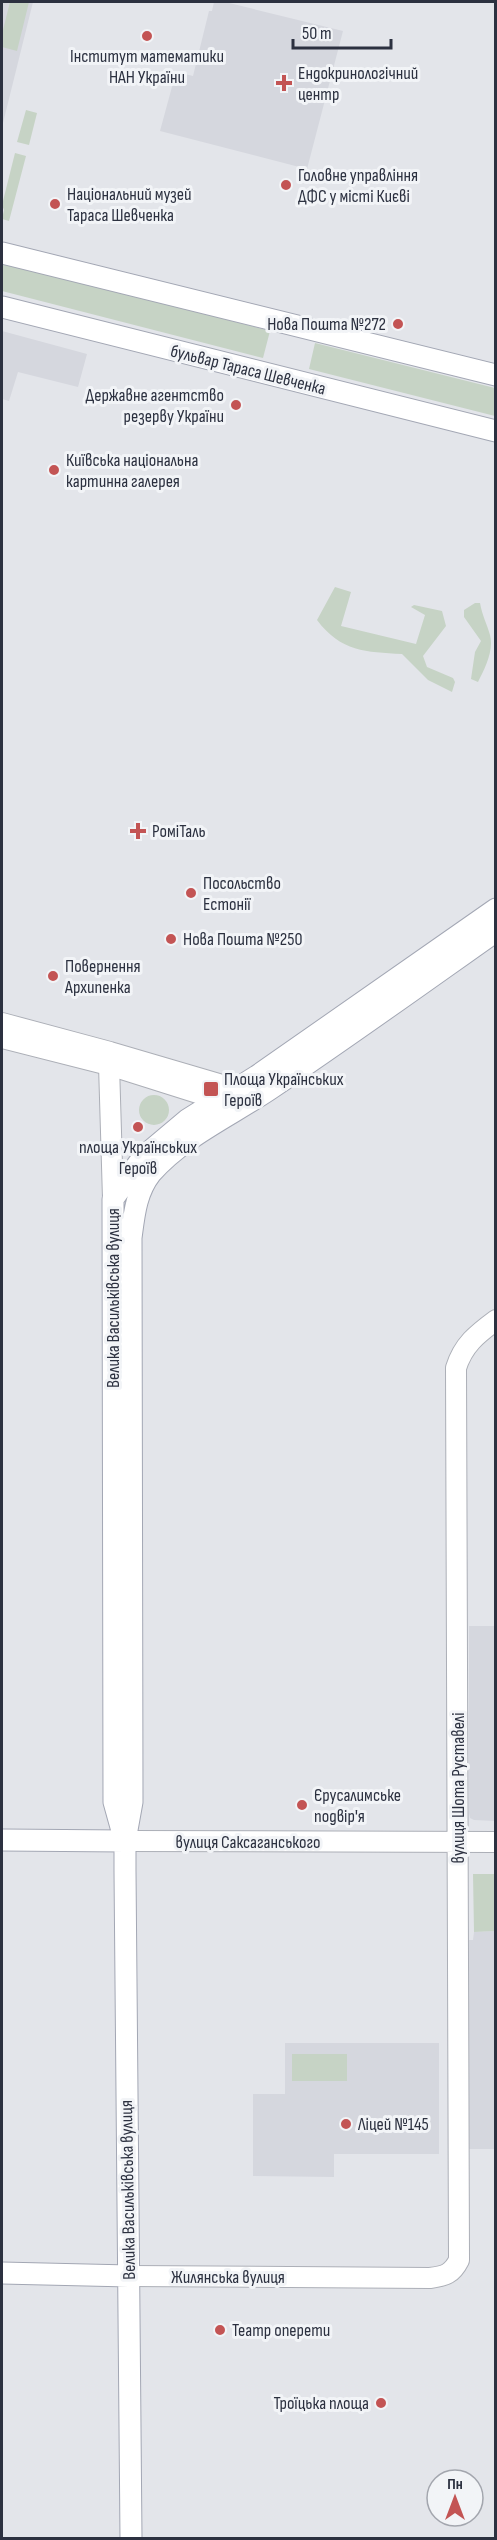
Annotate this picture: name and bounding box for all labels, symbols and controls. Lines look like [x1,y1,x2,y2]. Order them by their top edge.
scale bar [293,12,390,50]
text: 50 m [302,23,332,44]
marker: Інститут математики НАН України [140,29,154,43]
place label: Інститут математики НАН України [70,46,224,88]
place label: Ендокринологічний центр [298,63,418,105]
marker: Ендокринологічний центр [275,74,293,92]
place label: Головне управління ДФС у місті Києві [298,165,418,207]
marker: Головне управління ДФС у місті Києві [279,178,293,192]
place label: Національний музей Тараса Шевченка [67,184,192,226]
marker: Національний музей Тараса Шевченка [48,197,62,211]
place label: Нова Пошта №272 [267,314,386,335]
marker: Нова Пошта №272 [391,317,405,331]
street label: бульвар Тараса Шевченка [168,341,328,399]
place label: Державне агентство резерву України [85,385,224,427]
marker: Державне агентство резерву України [229,398,243,412]
place label: Київська національна картинна галерея [66,450,198,492]
marker: Київська національна картинна галерея [47,463,61,477]
place label: РоміТаль [152,821,206,842]
marker: РоміТаль [129,822,147,840]
place label: Посольство Естонії [203,873,281,915]
marker: Посольство Естонії [184,886,198,900]
place label: Нова Пошта №250 [183,929,302,950]
marker: Нова Пошта №250 [164,932,178,946]
place label: Повернення Архипенка [64,956,141,998]
marker: Повернення Архипенка [46,969,60,983]
place label: Площа Українських Героїв [224,1069,344,1111]
marker: Площа Українських Героїв [202,1080,220,1098]
marker: площа Українських Героїв [131,1120,145,1134]
place label: площа Українських Героїв [79,1137,197,1179]
street label: Велика Васильківська вулиця [103,1208,124,1388]
street label: вулиця Шота Руставелі [448,1712,469,1864]
place label: Єрусалимське подвір'я [314,1785,401,1827]
marker: Єрусалимське подвір'я [295,1798,309,1812]
street label: вулиця Саксаганського [175,1832,321,1853]
street label: Велика Васильківська вулиця [116,2100,140,2280]
place label: Ліцей №145 [357,2114,429,2135]
marker: Ліцей №145 [339,2117,353,2131]
street label: Жилянська вулиця [171,2267,285,2288]
place label: Театр оперети [232,2320,330,2341]
marker: Театр оперети [213,2323,227,2337]
place label: Троїцька площа [273,2393,369,2414]
marker: Троїцька площа [374,2396,388,2410]
north arrow [425,2468,485,2528]
text: Пн [447,2475,463,2494]

